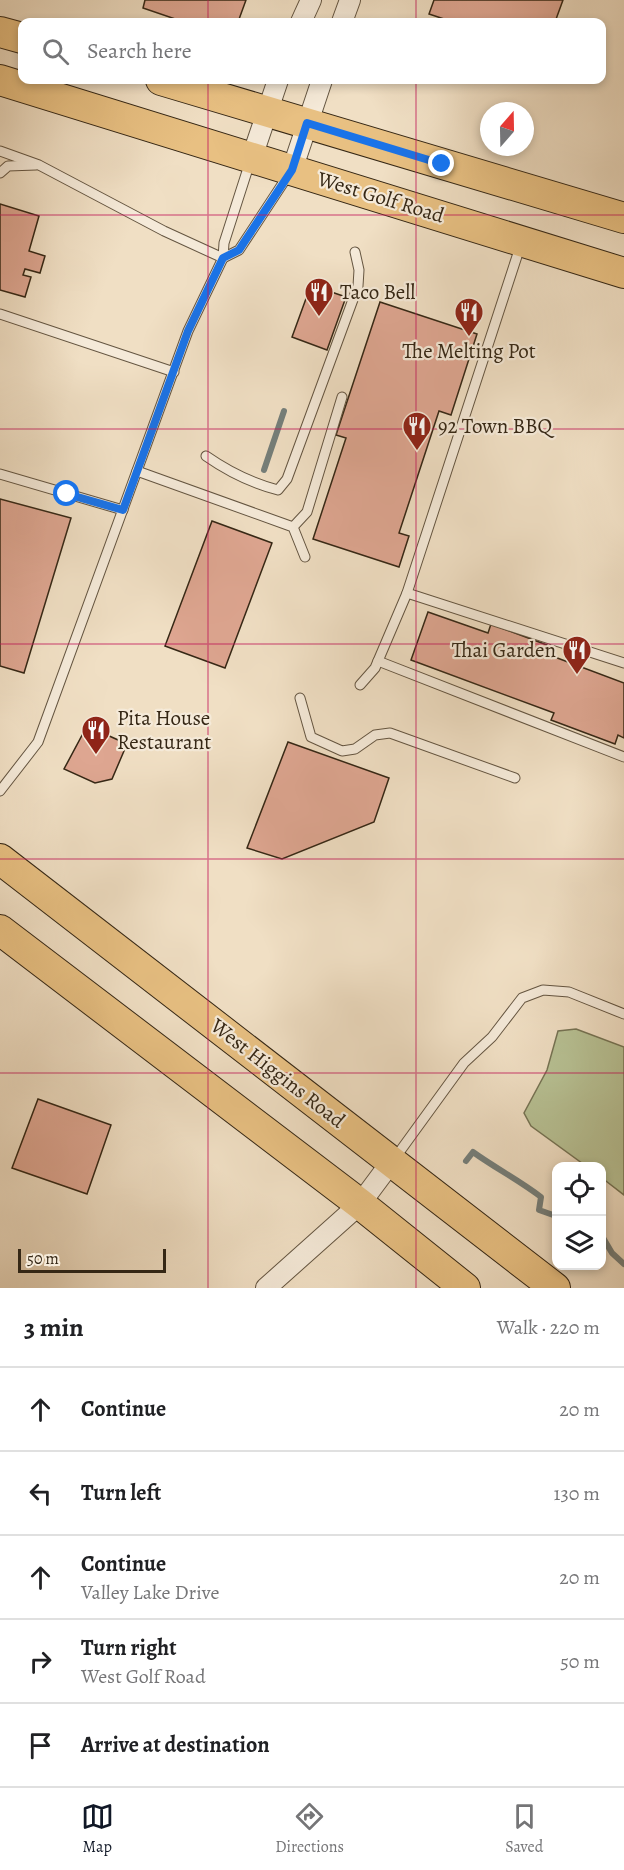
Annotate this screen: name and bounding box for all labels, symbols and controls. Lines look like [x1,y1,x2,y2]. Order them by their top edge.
search box [18,18,606,84]
icon: search [39,35,72,68]
text: Search here [87,36,192,66]
north arrow [480,102,534,156]
route end [428,150,454,176]
street label: West Golf Road [313,164,448,230]
restaurant icon: Taco Bell [303,276,335,318]
place label: Taco Bell [340,278,415,306]
restaurant icon: The Melting Pot [453,296,485,338]
place label: The Melting Pot [402,337,536,365]
restaurant icon: 92 Town BBQ [401,410,433,452]
place label: 92 Town BBQ [438,412,555,440]
route start [53,480,79,506]
restaurant icon: Thai Garden [561,634,593,676]
place label: Thai Garden [452,636,556,664]
place label: Pita House Restaurant [117,704,211,756]
restaurant icon: Pita House Restaurant [80,714,112,756]
street label: West Higgins Road [204,1011,352,1135]
map controls [552,1162,606,1270]
button: locate [552,1162,606,1216]
button: layers [552,1216,606,1270]
scale bar [18,1246,166,1274]
text: 50 m [27,1248,59,1270]
text: 3 min [24,1310,84,1345]
text: Walk · 220 m [497,1314,600,1341]
icon: ahead [24,1393,57,1426]
text: Continue [81,1394,166,1424]
text: 20 m [559,1396,600,1423]
icon: left [24,1477,57,1510]
text: Turn left [81,1478,161,1508]
text: 130 m [554,1480,600,1507]
text: Continue [81,1549,166,1579]
icon: ahead [24,1561,57,1594]
text: 20 m [559,1564,600,1591]
text: Valley Lake Drive [81,1579,219,1606]
text: Turn right [81,1633,177,1663]
icon: right [24,1645,57,1678]
text: 50 m [560,1648,600,1675]
text: West Golf Road [81,1663,206,1690]
icon: arrive [24,1729,57,1762]
text: Arrive at destination [81,1730,270,1760]
tab: Map [81,1800,114,1858]
tab: Directions [275,1800,344,1858]
tab: Saved [505,1800,543,1858]

